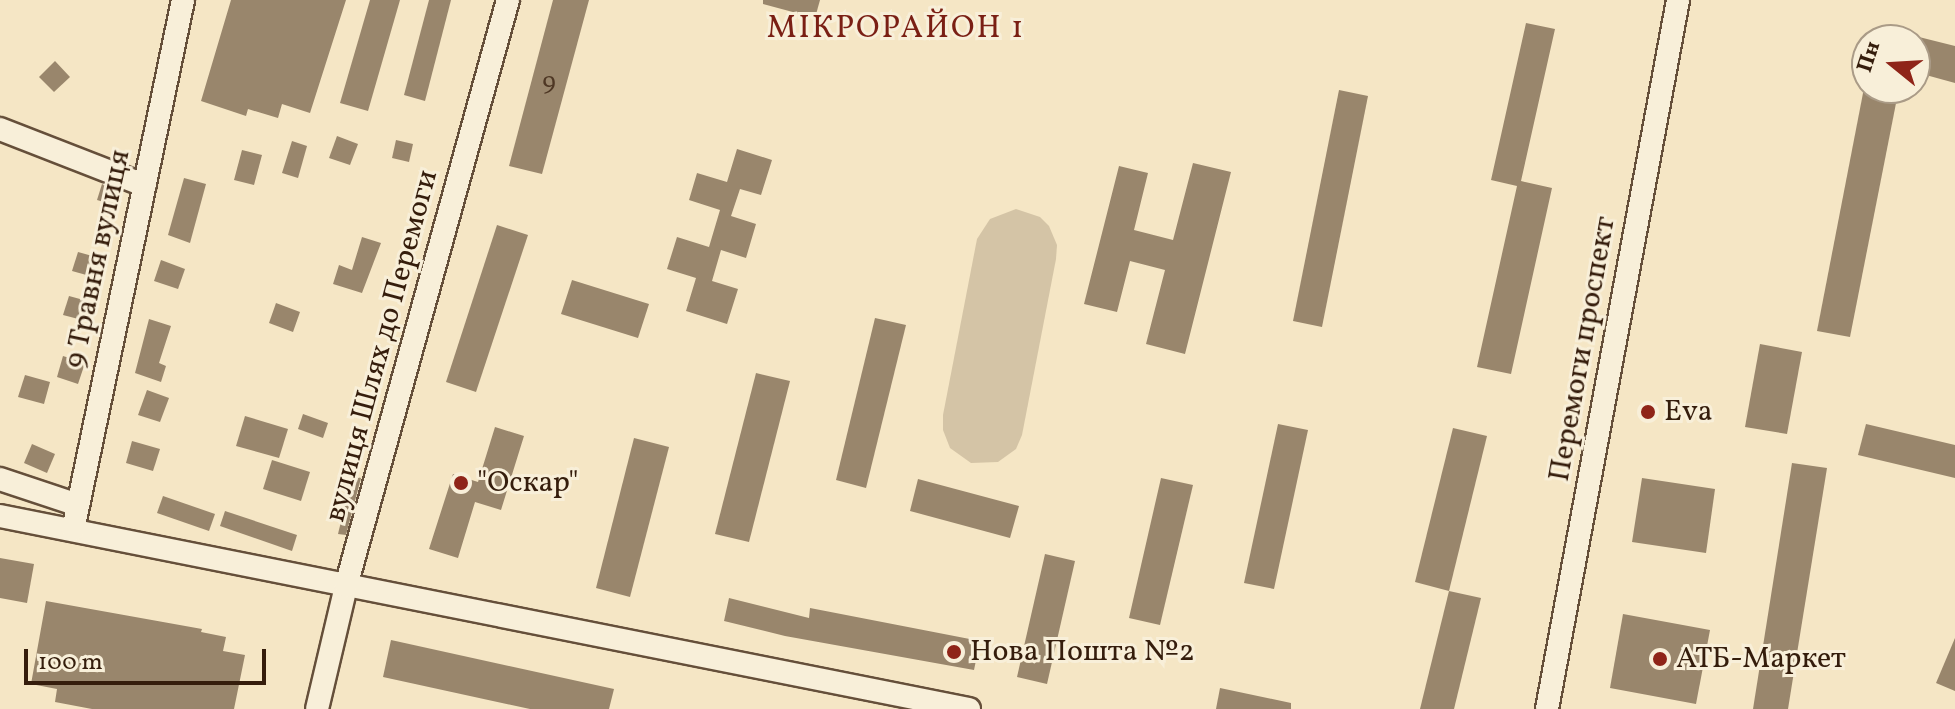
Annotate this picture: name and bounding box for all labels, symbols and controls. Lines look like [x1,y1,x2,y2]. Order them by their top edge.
district label: МІКРОРАЙОН 1 [767,10,1025,48]
north arrow [1851,24,1931,104]
text: Пн [1850,37,1889,77]
house number: 9 [542,67,556,99]
street label: 9 Травня вулиця [57,146,139,372]
street label: вулиця Шлях до Перемоги [318,166,446,526]
street label: Перемоги проспект [1542,214,1624,484]
place label: Eva [1664,394,1713,430]
marker: Eva [1639,403,1657,421]
place label: "Оскар" [477,465,579,501]
marker: "Оскар" [452,474,470,492]
scale bar [28,633,270,683]
place label: Нова Пошта №2 [970,634,1195,670]
place label: АТБ-Маркет [1676,641,1846,677]
marker: Нова Пошта №2 [945,643,963,661]
text: 100 m [38,646,103,680]
marker: АТБ-Маркет [1651,650,1669,668]

